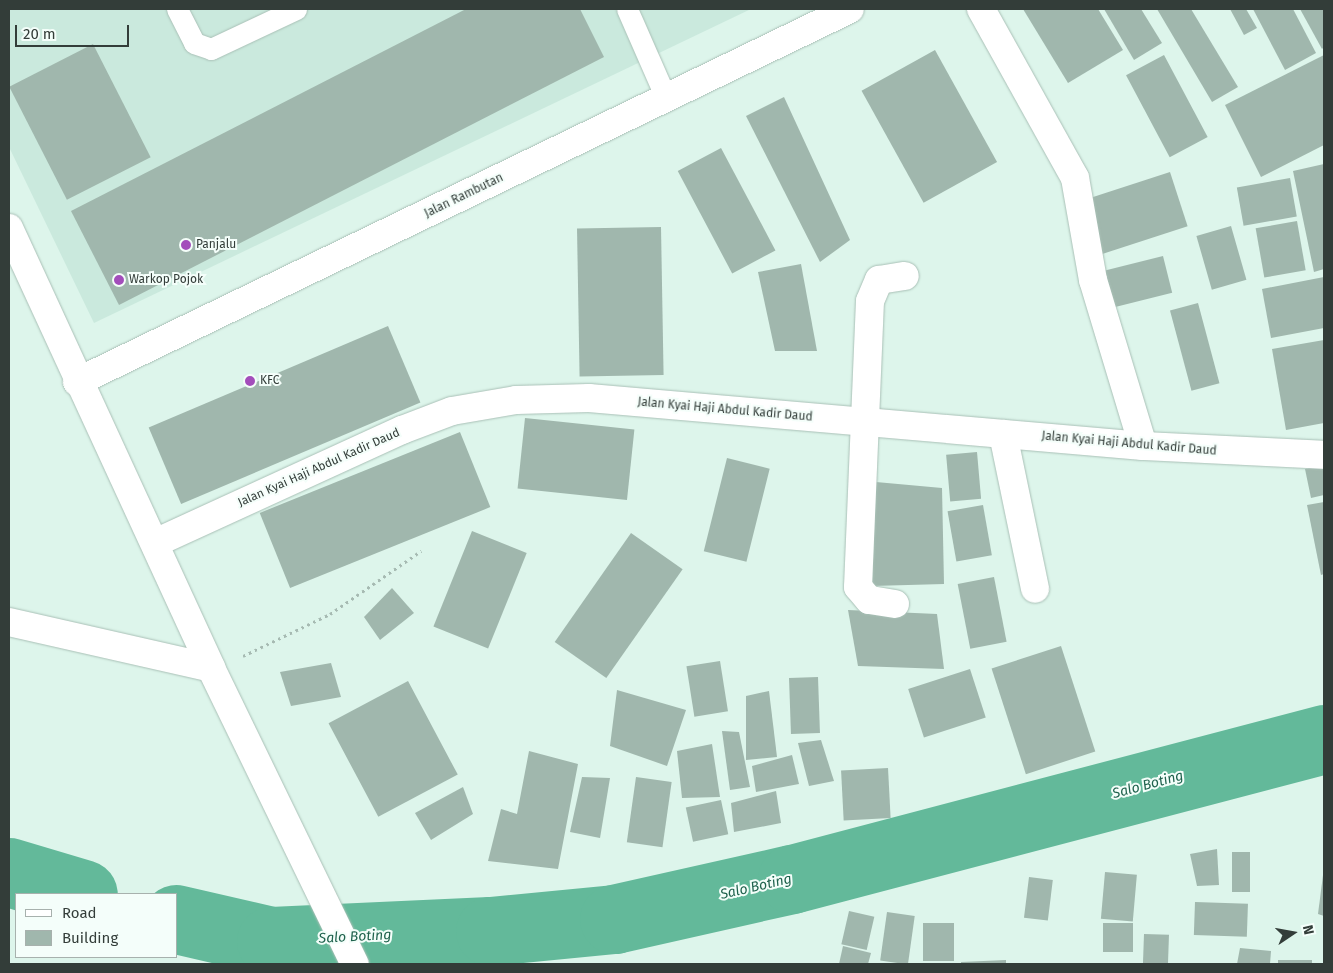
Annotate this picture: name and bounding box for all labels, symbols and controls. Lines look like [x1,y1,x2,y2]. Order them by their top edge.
scale bar [18,15,131,47]
text: 20 m [23,25,56,43]
street label: Jalan Rambutan [422,171,506,221]
place label: Panjalu [196,238,236,252]
marker: Panjalu [180,239,192,251]
place label: Warkop Pojok [129,273,203,287]
marker: Warkop Pojok [113,274,125,286]
place label: KFC [260,374,279,388]
marker: KFC [244,375,256,387]
street label: Jalan Kyai Haji Abdul Kadir Daud [637,395,813,425]
street label: Jalan Kyai Haji Abdul Kadir Daud [236,426,402,510]
street label: Jalan Kyai Haji Abdul Kadir Daud [1041,429,1217,459]
water label: Salo Boting [1111,767,1185,803]
water label: Salo Boting [719,871,793,903]
legend [15,893,178,958]
text: Road [62,904,97,922]
north arrow [1268,908,1318,958]
text: N [1299,923,1317,936]
water label: Salo Boting [318,927,392,947]
text: Building [62,929,118,947]

